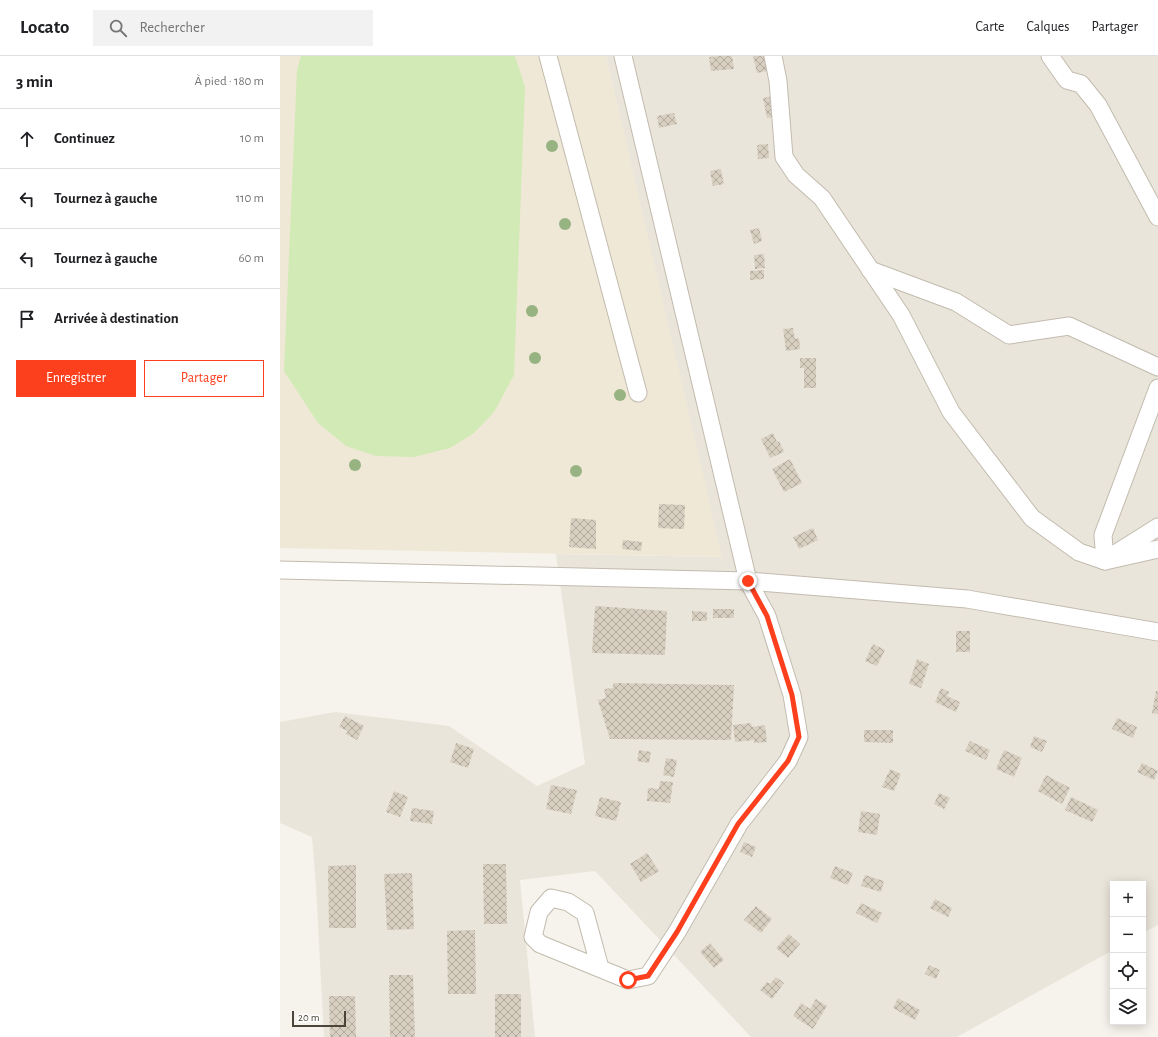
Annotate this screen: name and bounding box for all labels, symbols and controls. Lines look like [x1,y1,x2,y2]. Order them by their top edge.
search box [93,10,373,46]
icon: search [107,17,129,39]
text: Locato [20,18,69,37]
text: Rechercher [139,20,205,35]
text: Carte [976,20,1004,34]
text: Calques [1026,20,1070,34]
text: Partager [1092,20,1138,34]
text: 3 min [16,73,53,90]
text: À pied · 180 m [195,75,264,88]
icon: ahead [16,128,38,150]
text: Continuez [54,131,115,146]
text: 10 m [240,132,264,145]
icon: left [16,188,38,210]
text: Tournez à gauche [54,191,157,206]
text: 110 m [236,192,264,205]
icon: left [16,248,38,270]
text: Tournez à gauche [54,251,157,266]
text: 60 m [238,252,264,265]
icon: arrive [16,308,38,330]
text: Arrivée à destination [54,311,179,326]
button: Enregistrer [16,360,136,397]
button: Partager [144,360,264,397]
route end [739,572,757,590]
map controls [1110,881,1146,1025]
button: + [1110,881,1146,917]
button: − [1110,917,1146,953]
button: locate [1110,953,1146,989]
route start [619,971,637,989]
button: layers [1110,989,1146,1025]
scale bar [292,1009,346,1028]
text: 20 m [298,1012,319,1023]

